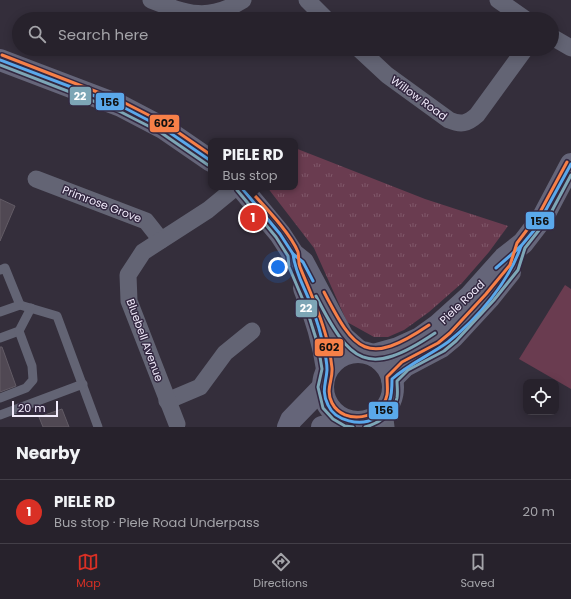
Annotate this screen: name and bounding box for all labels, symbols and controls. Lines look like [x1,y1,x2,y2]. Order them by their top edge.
search box [12,12,559,56]
icon: search [26,23,48,45]
text: Search here [58,24,148,45]
street label: Willow Road [387,72,451,124]
line badge: 22 [69,86,92,106]
text: 22 [74,88,86,104]
line badge: 156 [95,92,125,111]
text: 156 [101,94,119,110]
line badge: 602 [149,114,180,133]
text: 602 [154,115,174,131]
popup [208,138,298,190]
text: PIELE RD [222,144,284,165]
text: Bus stop [222,166,278,185]
street label: Primrose Grove [60,182,144,227]
pin: 1 [240,203,266,233]
line badge: 156 [525,211,555,230]
text: 156 [531,213,549,229]
your location [268,257,288,277]
street label: Piele Road [436,276,488,328]
street label: Bluebell Avenue [123,296,167,384]
line badge: 22 [295,299,318,318]
text: 22 [300,300,312,316]
line badge: 602 [314,338,344,357]
text: 602 [319,339,339,355]
map controls [523,379,559,415]
button: locate [523,379,559,415]
scale bar [12,399,58,418]
text: 20 m [18,400,46,416]
line badge: 156 [368,401,399,420]
text: 156 [375,402,393,418]
text: Nearby [16,441,80,465]
text: PIELE RD [54,491,115,512]
text: 1 [27,502,31,521]
text: 20 m [522,502,555,521]
text: Bus stop · Piele Road Underpass [54,513,260,532]
tab: Map [76,551,101,592]
tab: Directions [253,551,308,592]
tab: Saved [460,551,495,592]

